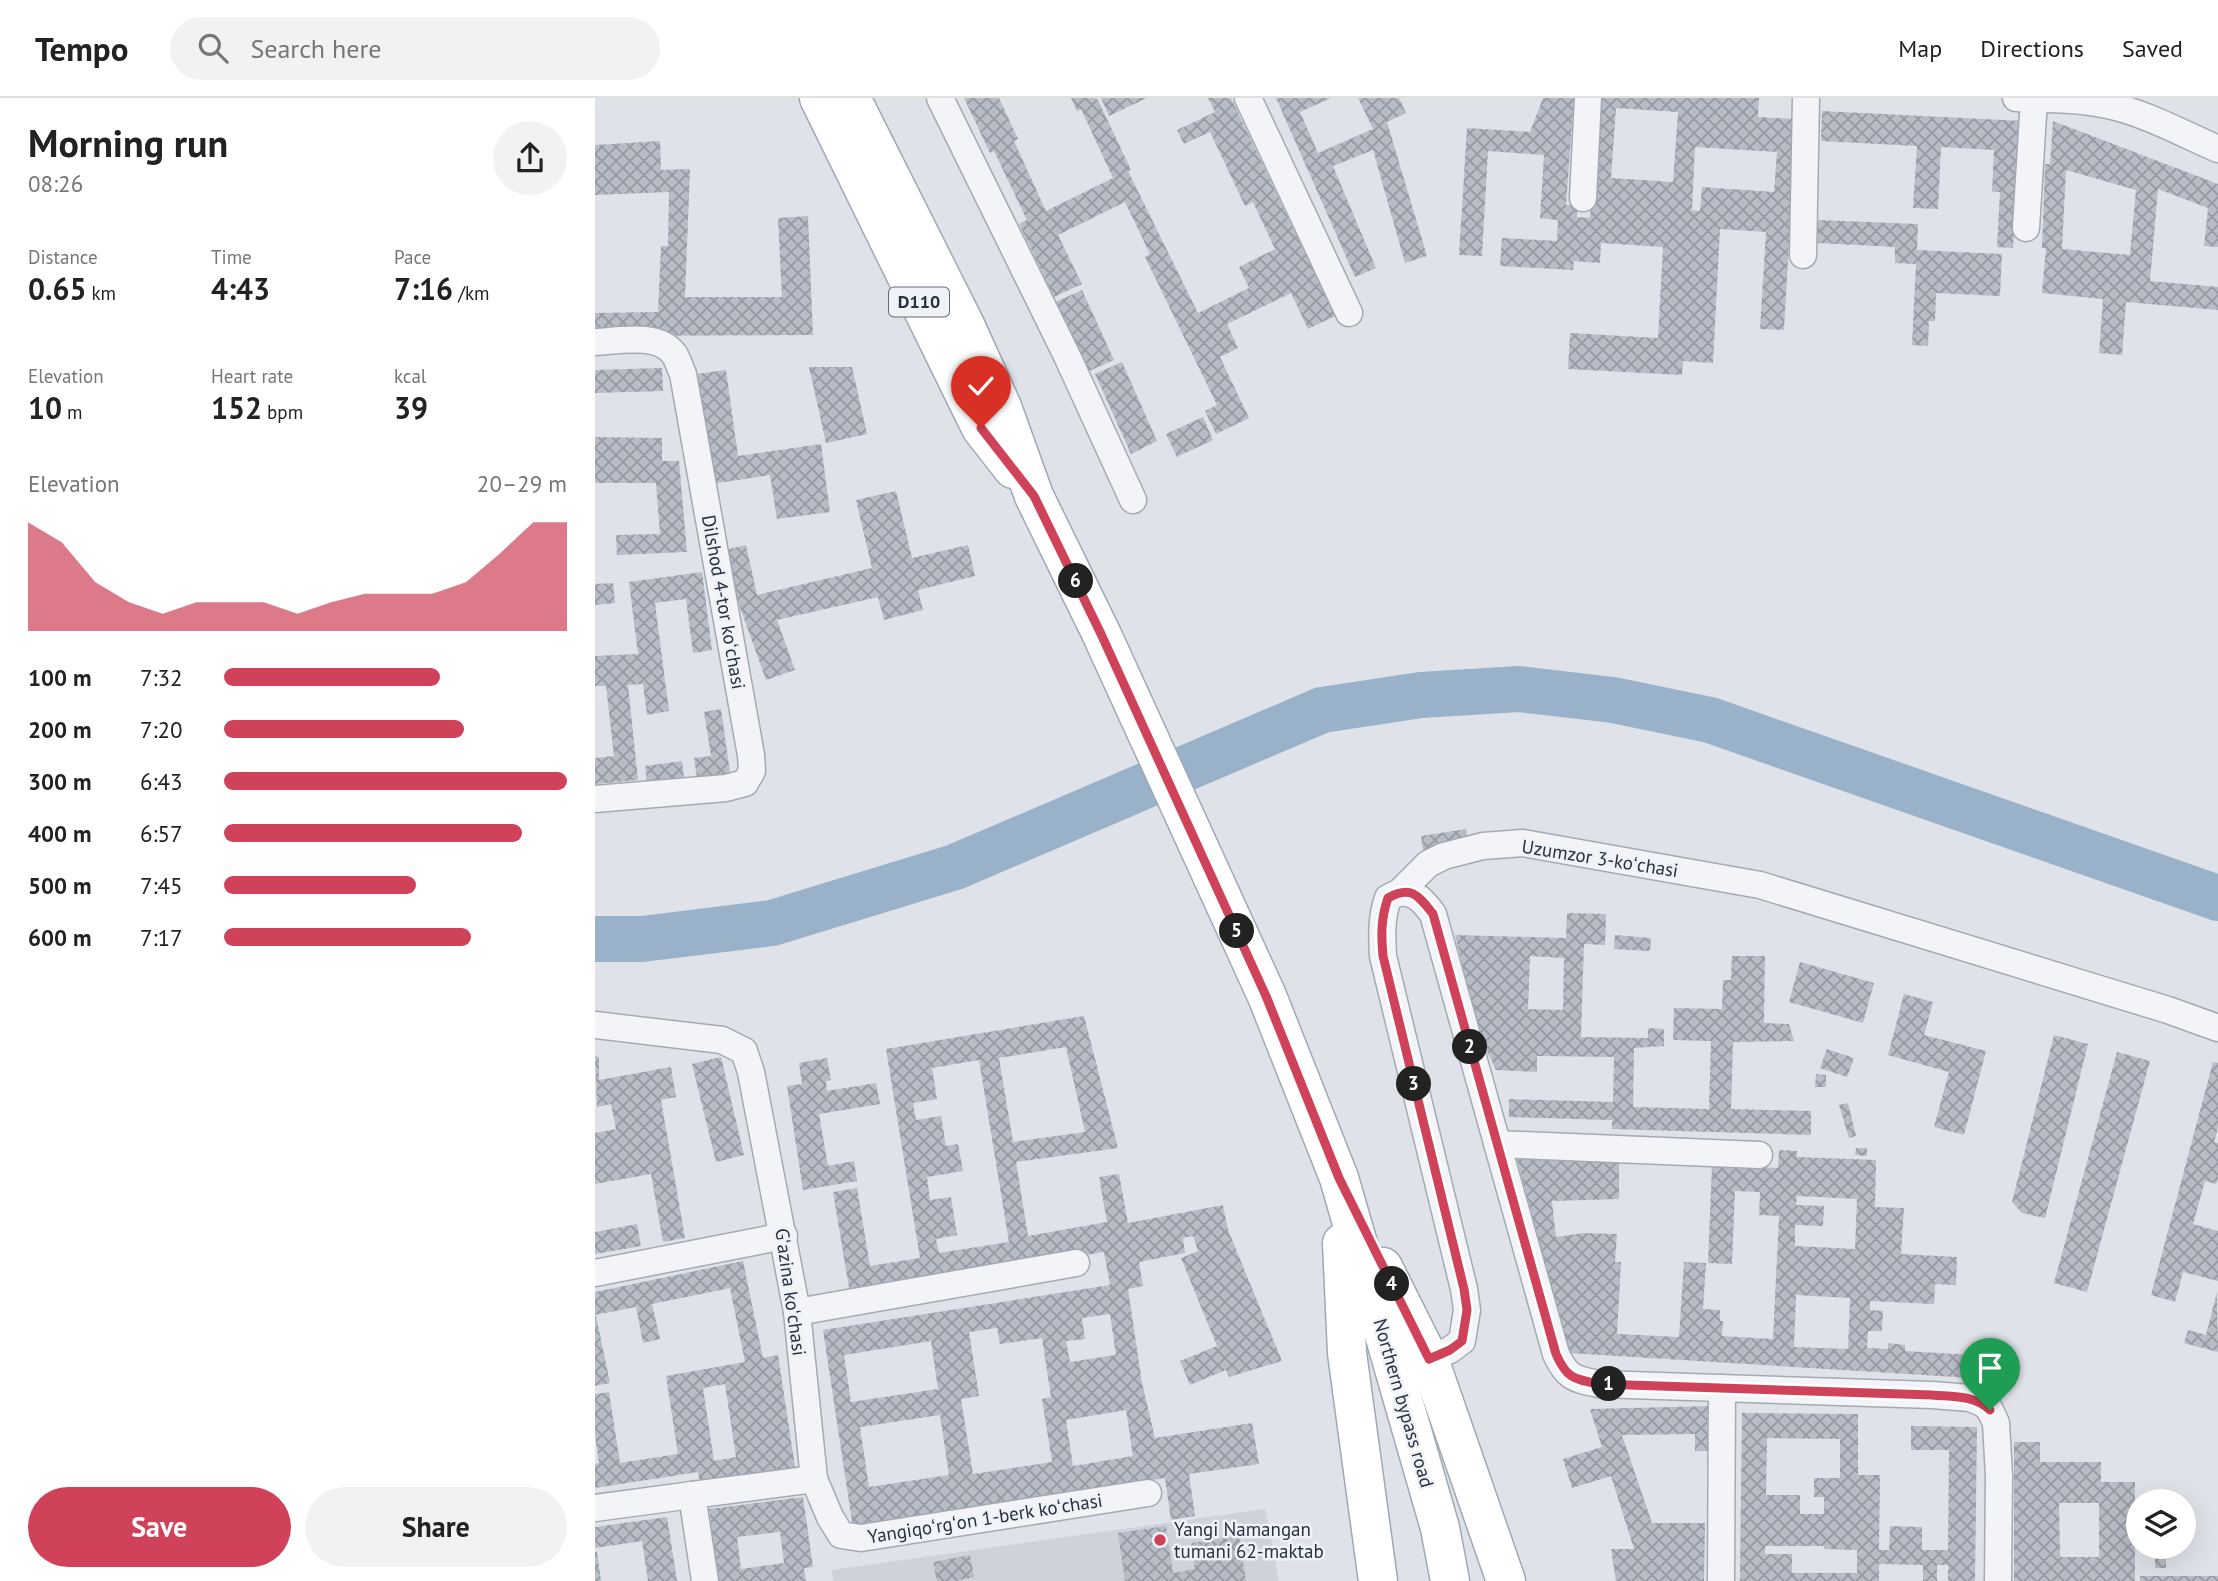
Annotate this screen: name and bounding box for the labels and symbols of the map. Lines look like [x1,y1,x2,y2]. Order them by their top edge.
road number: D110 [889,288,949,316]
pin [951,356,1011,428]
street label: Dilshod 4-tor koʻchasi [697,513,751,691]
pin: 6 [1058,564,1093,598]
street label: Uzumzor 3-koʻchasi [1520,834,1680,882]
pin: 5 [1219,914,1255,948]
pin: 2 [1453,1030,1487,1065]
pin: 3 [1397,1066,1431,1102]
street label: Gʻazina koʻchasi [770,1227,812,1357]
pin: 4 [1375,1266,1409,1302]
street label: Northern bypass road [1368,1316,1440,1490]
pin [1960,1338,2020,1410]
pin: 1 [1591,1366,1627,1402]
street label: Yangiqoʻrgʻon 1-berk koʻchasi [866,1488,1104,1548]
place label: Yangi Namangan tumani 62-maktab [1174,1517,1324,1563]
marker: Yangi Namangan tumani 62-maktab [1152,1532,1168,1548]

